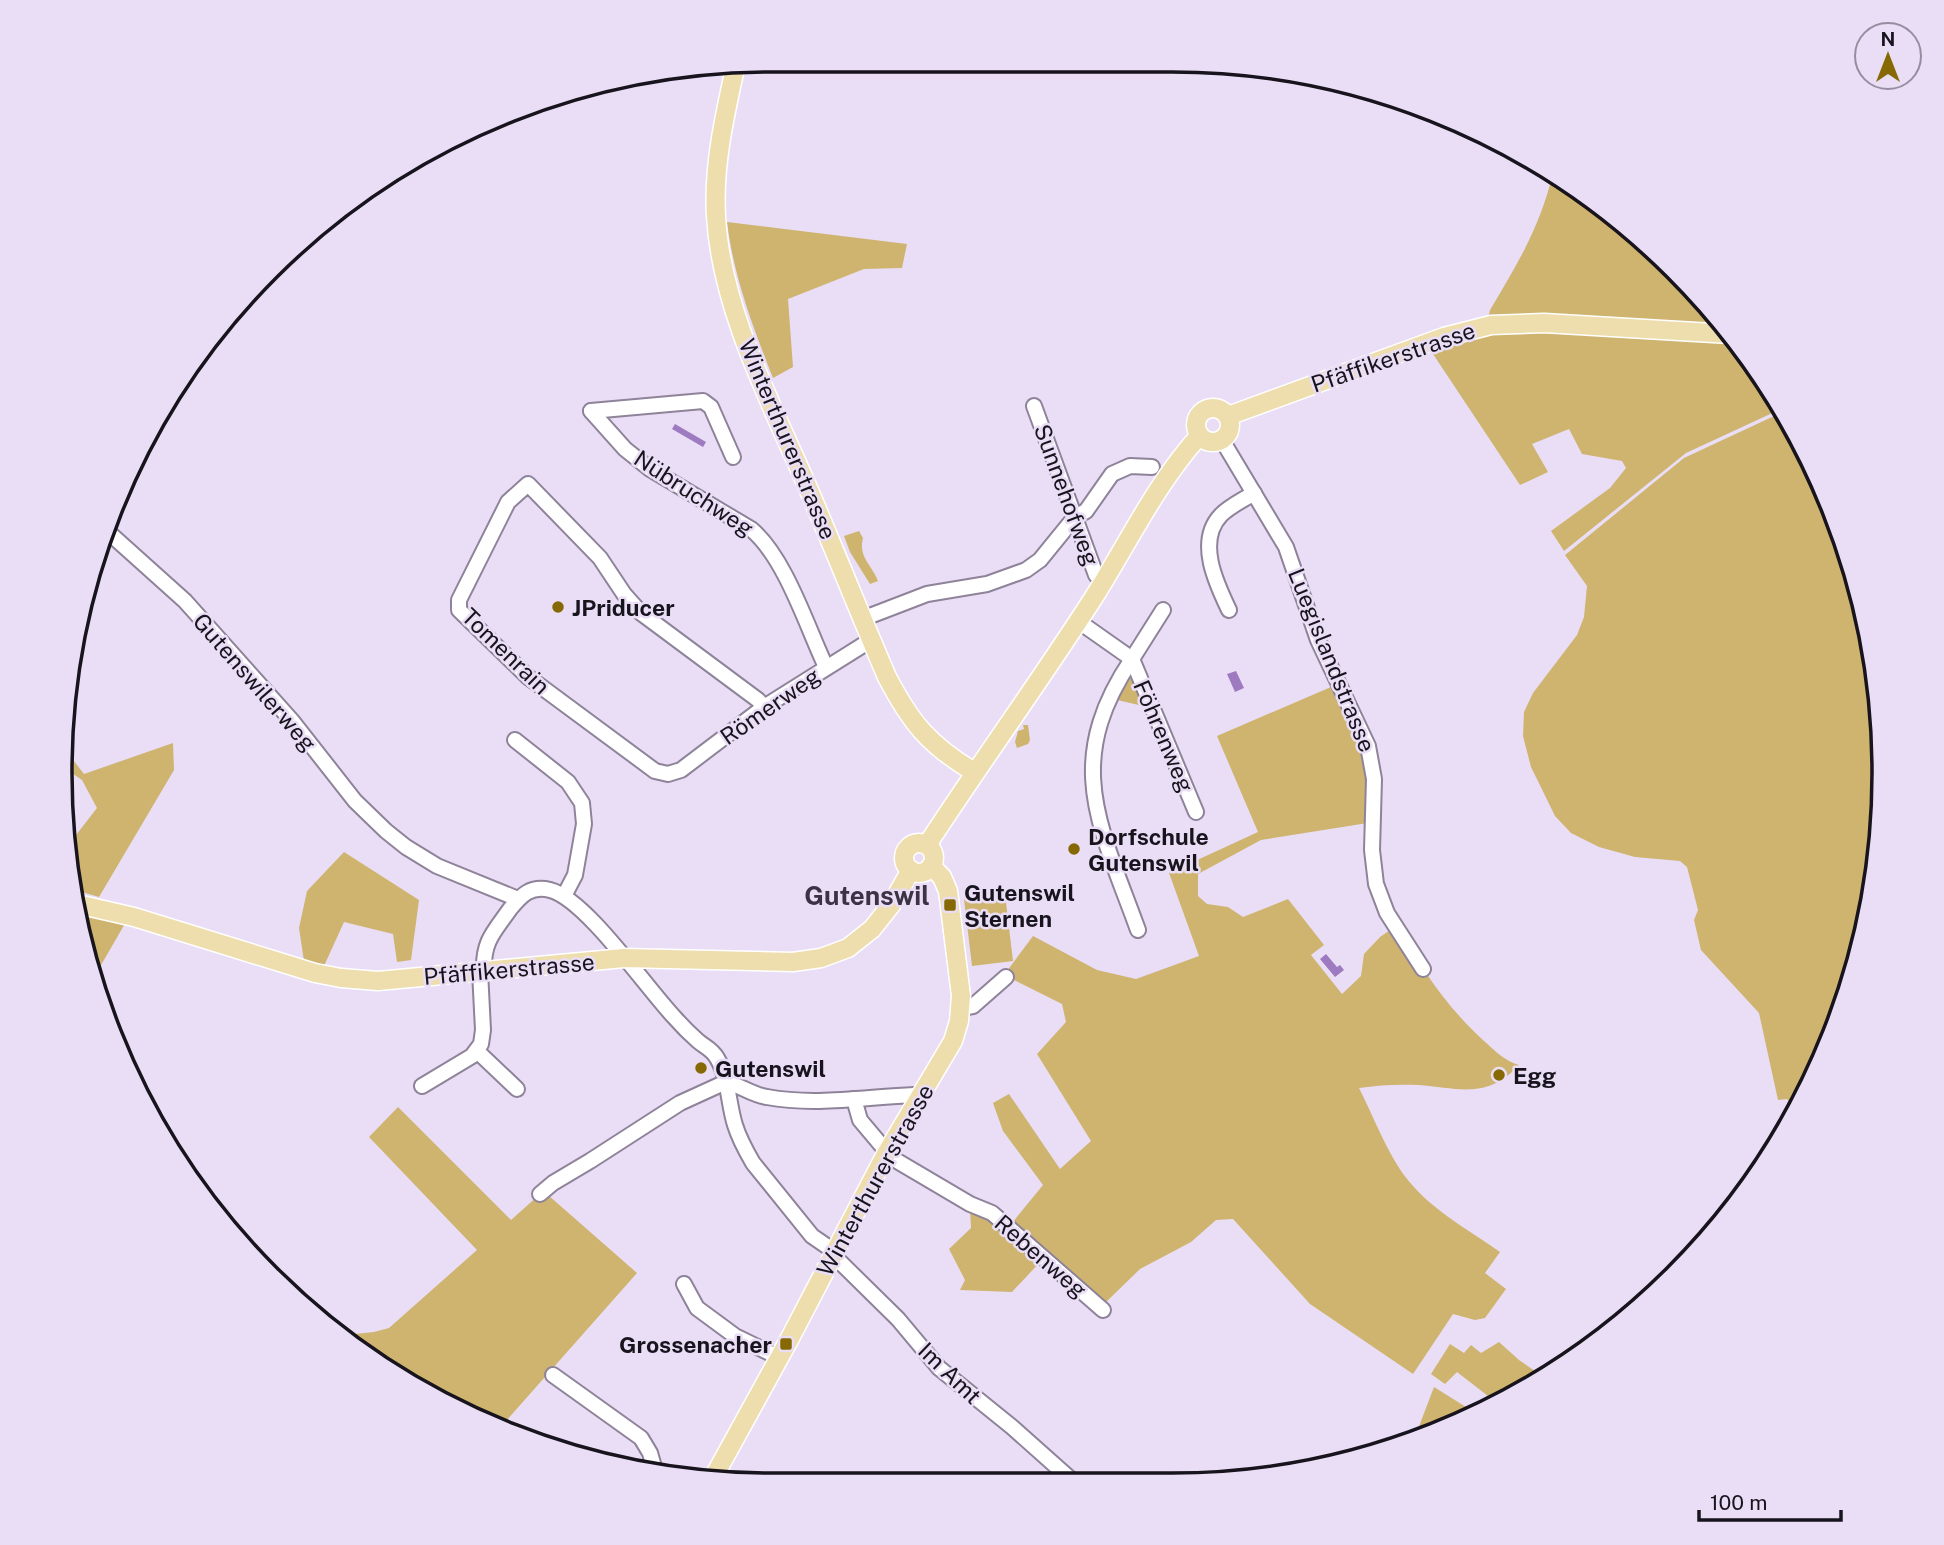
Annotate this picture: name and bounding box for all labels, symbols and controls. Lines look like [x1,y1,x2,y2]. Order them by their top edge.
north arrow [1853,21,1923,91]
text: N [1881,28,1895,50]
street label: Pfäffikerstrasse [1307,316,1479,398]
street label: Winterthurerstrasse [734,335,842,543]
street label: Sunnehofweg [1029,421,1105,569]
street label: Nübruchweg [629,444,759,542]
street label: Luegislandstrasse [1283,564,1381,756]
place label: JPriducer [572,594,675,621]
marker: JPriducer [550,599,566,615]
street label: Tomenrain [456,603,556,699]
street label: Gutenswilerweg [188,607,322,757]
street label: Römerweg [715,662,825,750]
street label: Föhrenweg [1128,676,1200,796]
place label: Dorfschule Gutenswil [1088,823,1209,876]
marker: Dorfschule Gutenswil [1066,841,1082,857]
place label: Gutenswil Sternen [964,879,1075,932]
district label: Gutenswil [804,880,930,911]
marker: Gutenswil Sternen [942,897,958,913]
street label: Pfäffikerstrasse [422,948,596,990]
place label: Gutenswil [715,1055,826,1082]
marker: Gutenswil [693,1060,709,1076]
place label: Egg [1513,1062,1556,1089]
marker: Egg [1491,1067,1507,1083]
street label: Winterthurerstrasse [811,1079,939,1281]
street label: Rebenweg [990,1209,1092,1303]
place label: Grossenacher [619,1331,772,1358]
marker: Grossenacher [778,1336,794,1352]
street label: Im Amt [913,1337,987,1409]
scale bar [1699,1478,1841,1522]
text: 100 m [1710,1490,1767,1515]

